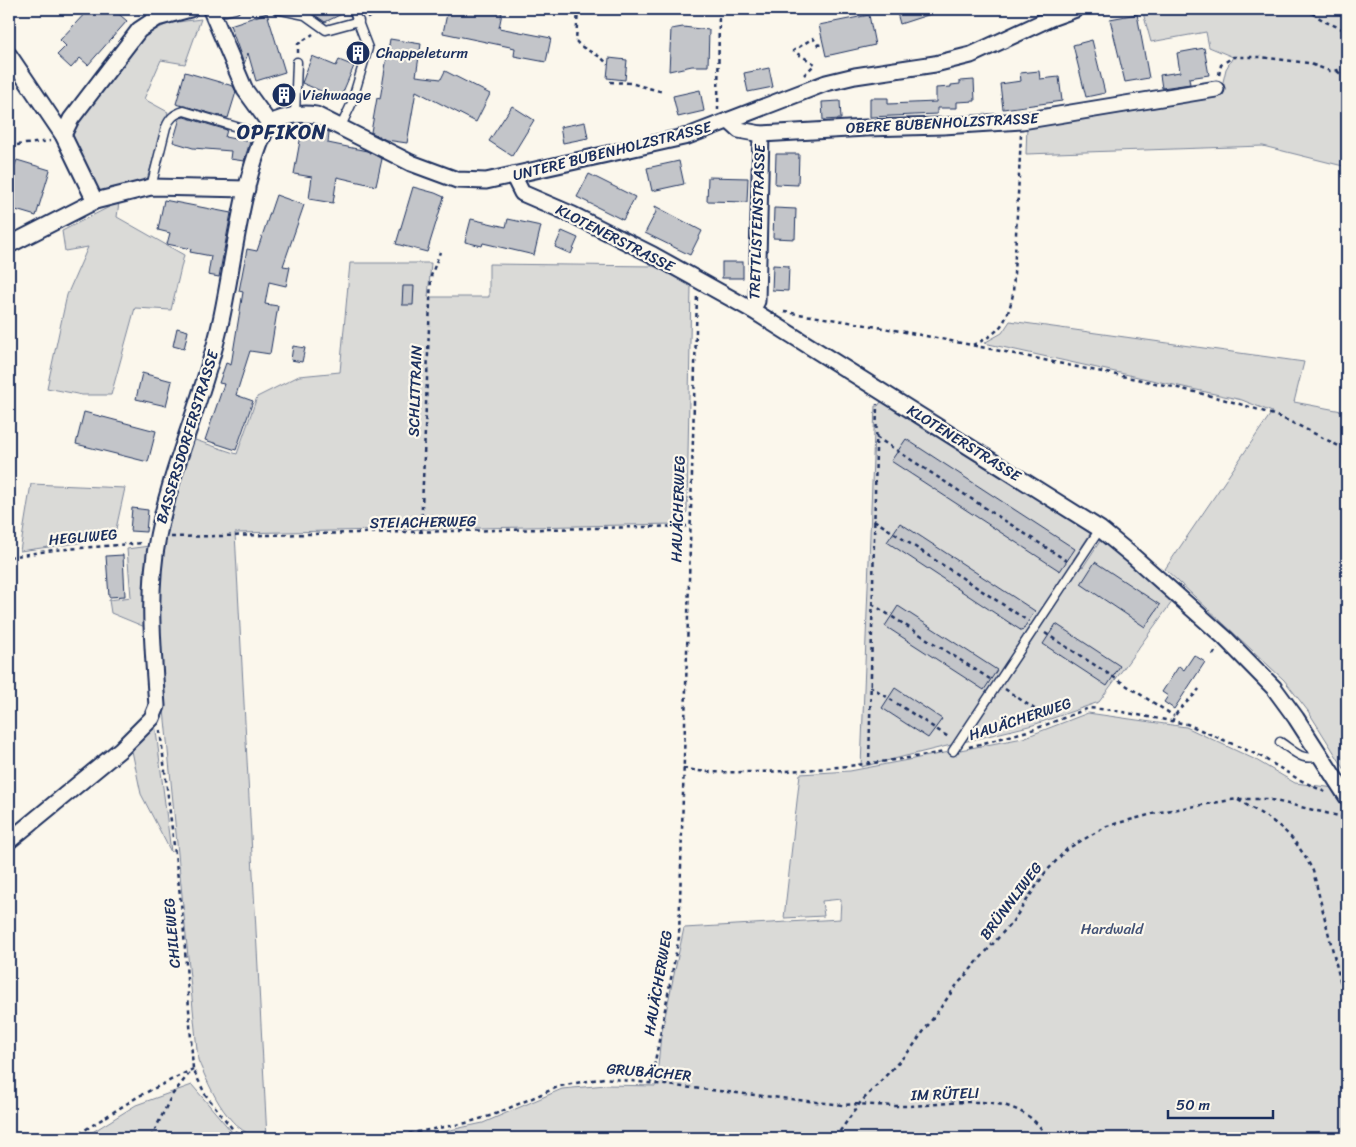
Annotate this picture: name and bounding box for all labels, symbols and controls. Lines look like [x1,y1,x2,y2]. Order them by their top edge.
building icon: Chappeleturm [345,40,371,66]
place label: Chappeleturm [376,40,469,66]
building icon: Viehwaage [271,82,297,108]
place label: Viehwaage [302,82,372,108]
street label: OBERE BUBENHOLZSTRASSE [845,105,1041,141]
street label: UNTERE BUBENHOLZSTRASSE [510,113,716,188]
district label: OPFIKON [237,115,327,150]
street label: TRETTLISTEINSTRASSE [741,142,773,300]
street label: KLOTENERSTRASSE [551,197,680,280]
street label: SCHLITTRAIN [400,344,430,437]
street label: BASSERSDORFERSTRASSE [148,346,226,527]
street label: KLOTENERSTRASSE [902,397,1028,489]
street label: HAUÄCHERWEG [663,455,693,563]
street label: STEIACHERWEG [369,508,477,536]
street label: HEGLIWEG [47,521,119,553]
street label: HAUÄCHERWEG [965,690,1075,748]
street label: BRÜNNLIWEG [973,856,1049,946]
street label: CHILEWEG [156,897,188,969]
park label: Hardwald [1081,916,1144,942]
street label: HAUÄCHERWEG [636,928,680,1038]
street label: GRUBÄCHER [605,1055,693,1089]
street label: IM RÜTELI [909,1080,980,1108]
scale bar [1168,1087,1274,1119]
text: 50 m [1176,1092,1211,1118]

